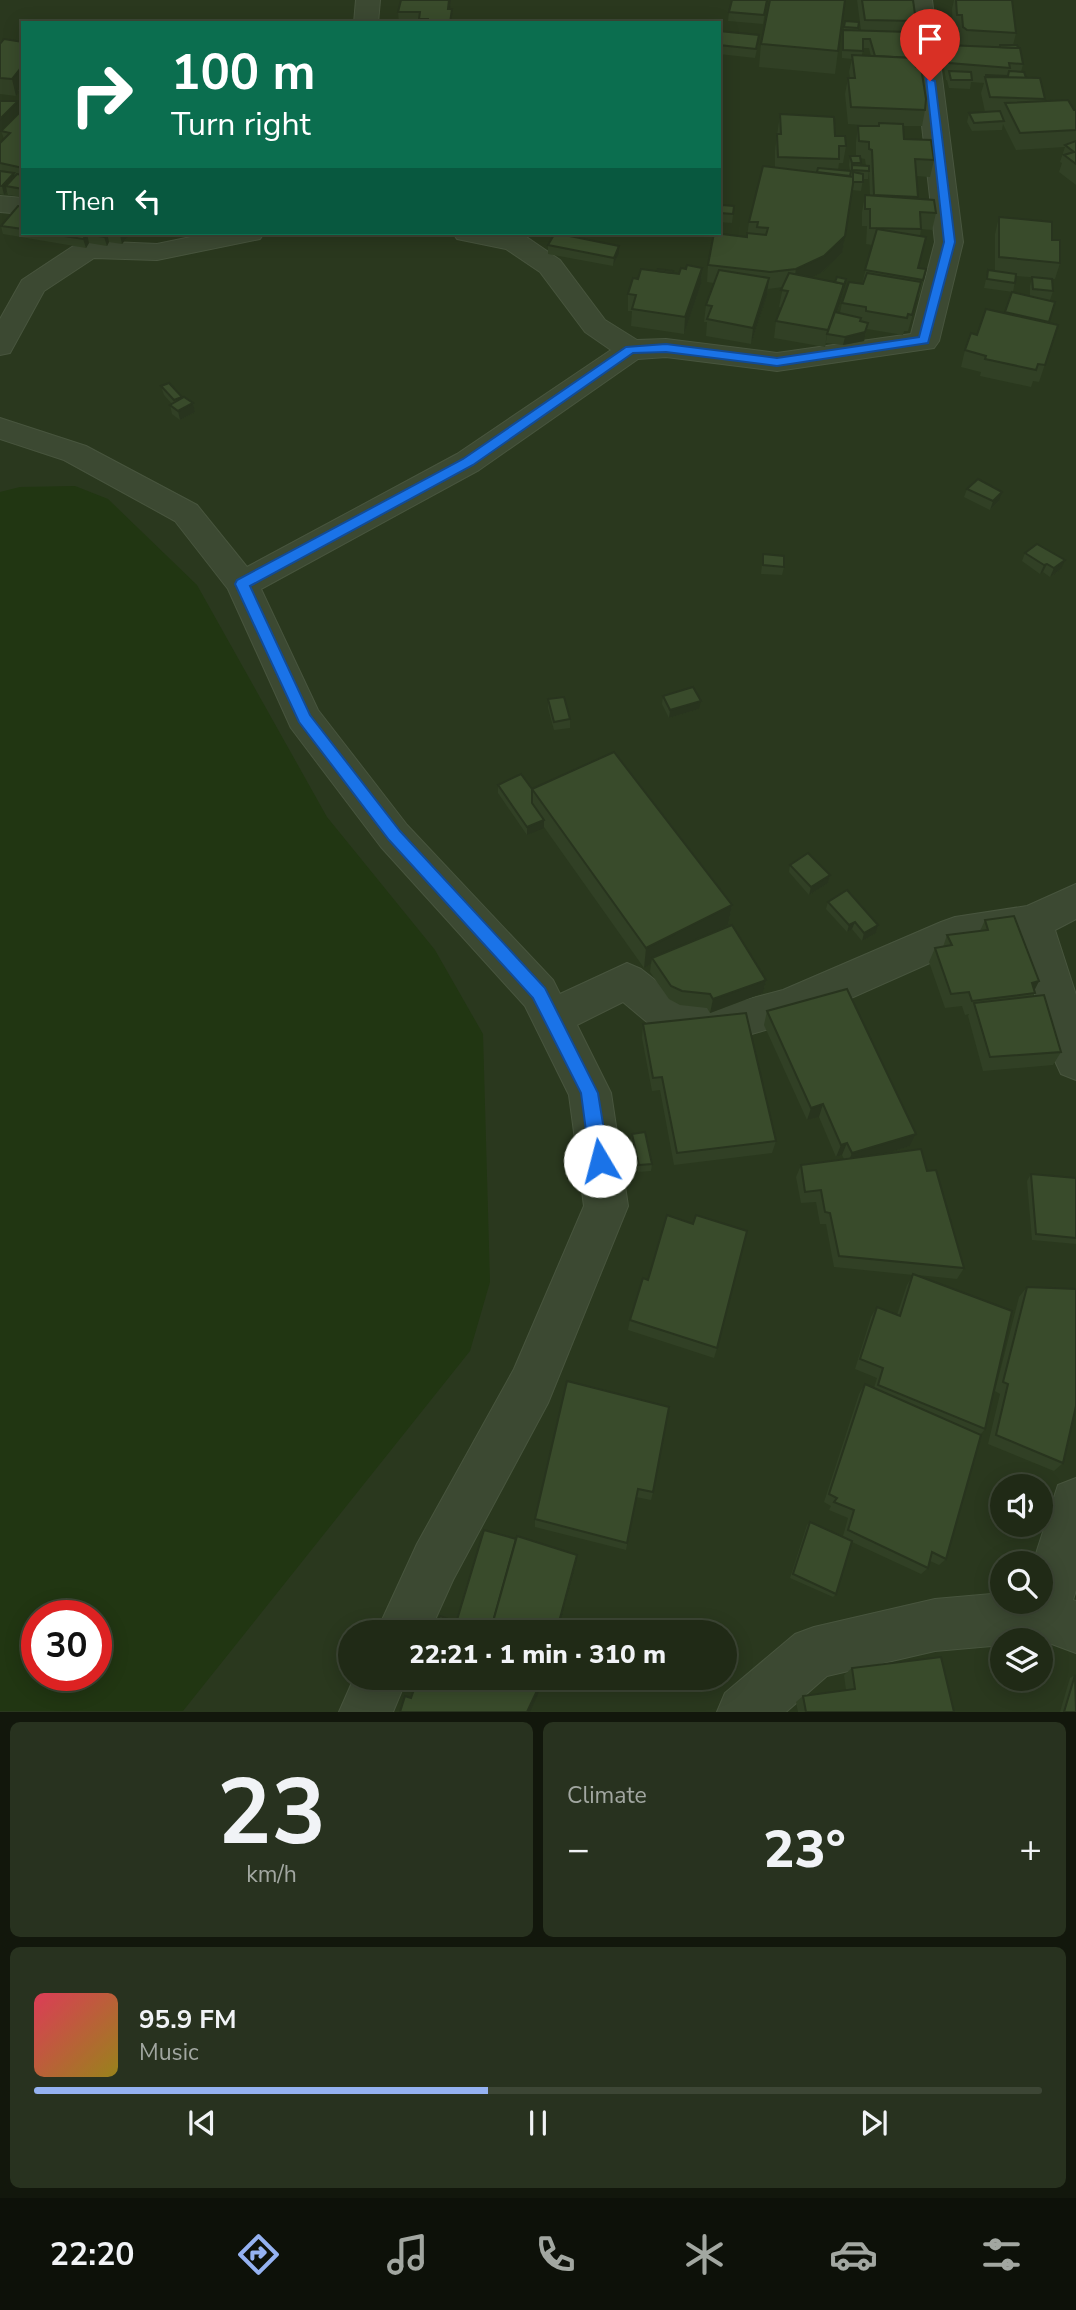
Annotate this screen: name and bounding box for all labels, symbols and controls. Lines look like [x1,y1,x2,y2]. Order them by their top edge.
pin [900,9,960,81]
icon: arrive [911,20,949,58]
text: 100 m [171,39,315,106]
icon: right [56,49,147,140]
text: Turn right [171,103,311,146]
icon: left [129,182,167,220]
text: Then [56,184,115,219]
position arrow [563,1124,637,1198]
map controls [990,1474,1053,1691]
button: sound [990,1474,1053,1537]
button: search [990,1551,1053,1614]
speed limit sign: 30 [21,1600,112,1691]
button: layers [990,1628,1053,1691]
text: 22:21 · 1 min · 310 m [409,1637,666,1672]
text: 23 [217,1751,326,1875]
text: Climate [567,1780,647,1811]
text: 23° [763,1814,846,1885]
text: − [567,1824,590,1875]
text: + [1019,1824,1042,1875]
text: km/h [246,1859,297,1890]
text: 95.9 FM [139,2002,236,2037]
text: Music [139,2037,199,2068]
icon: previous [183,2104,221,2142]
icon: pause [519,2104,557,2142]
icon: next [855,2104,893,2142]
icon: directions [234,2230,283,2279]
icon: music [383,2230,432,2279]
icon: phone [531,2230,580,2279]
icon: climate [680,2230,729,2279]
icon: car [829,2230,878,2279]
icon: filters [977,2230,1026,2279]
text: 22:20 [50,2233,135,2276]

